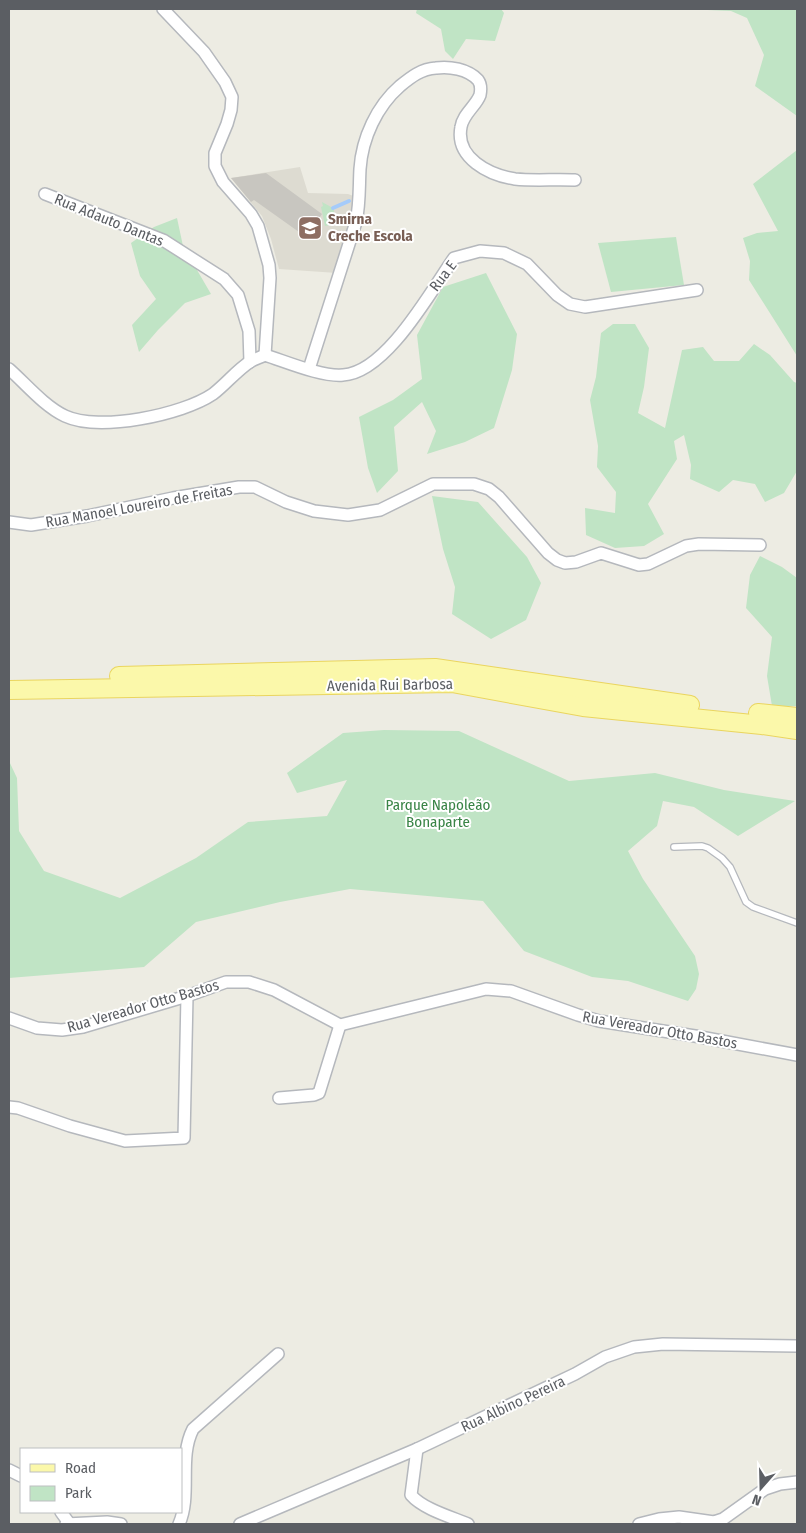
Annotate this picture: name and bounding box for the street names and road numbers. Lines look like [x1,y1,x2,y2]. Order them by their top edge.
street label: Rua Adauto Dantas [52,190,166,250]
street label: Rua E [426,257,460,295]
street label: Rua Manoel Loureiro de Freitas [44,481,234,531]
street label: Avenida Rui Barbosa [327,675,453,695]
street label: Rua Vereador Otto Bastos [65,976,221,1036]
street label: Rua Vereador Otto Bastos [581,1008,739,1052]
street label: Rua Albino Pereira [458,1372,568,1436]

